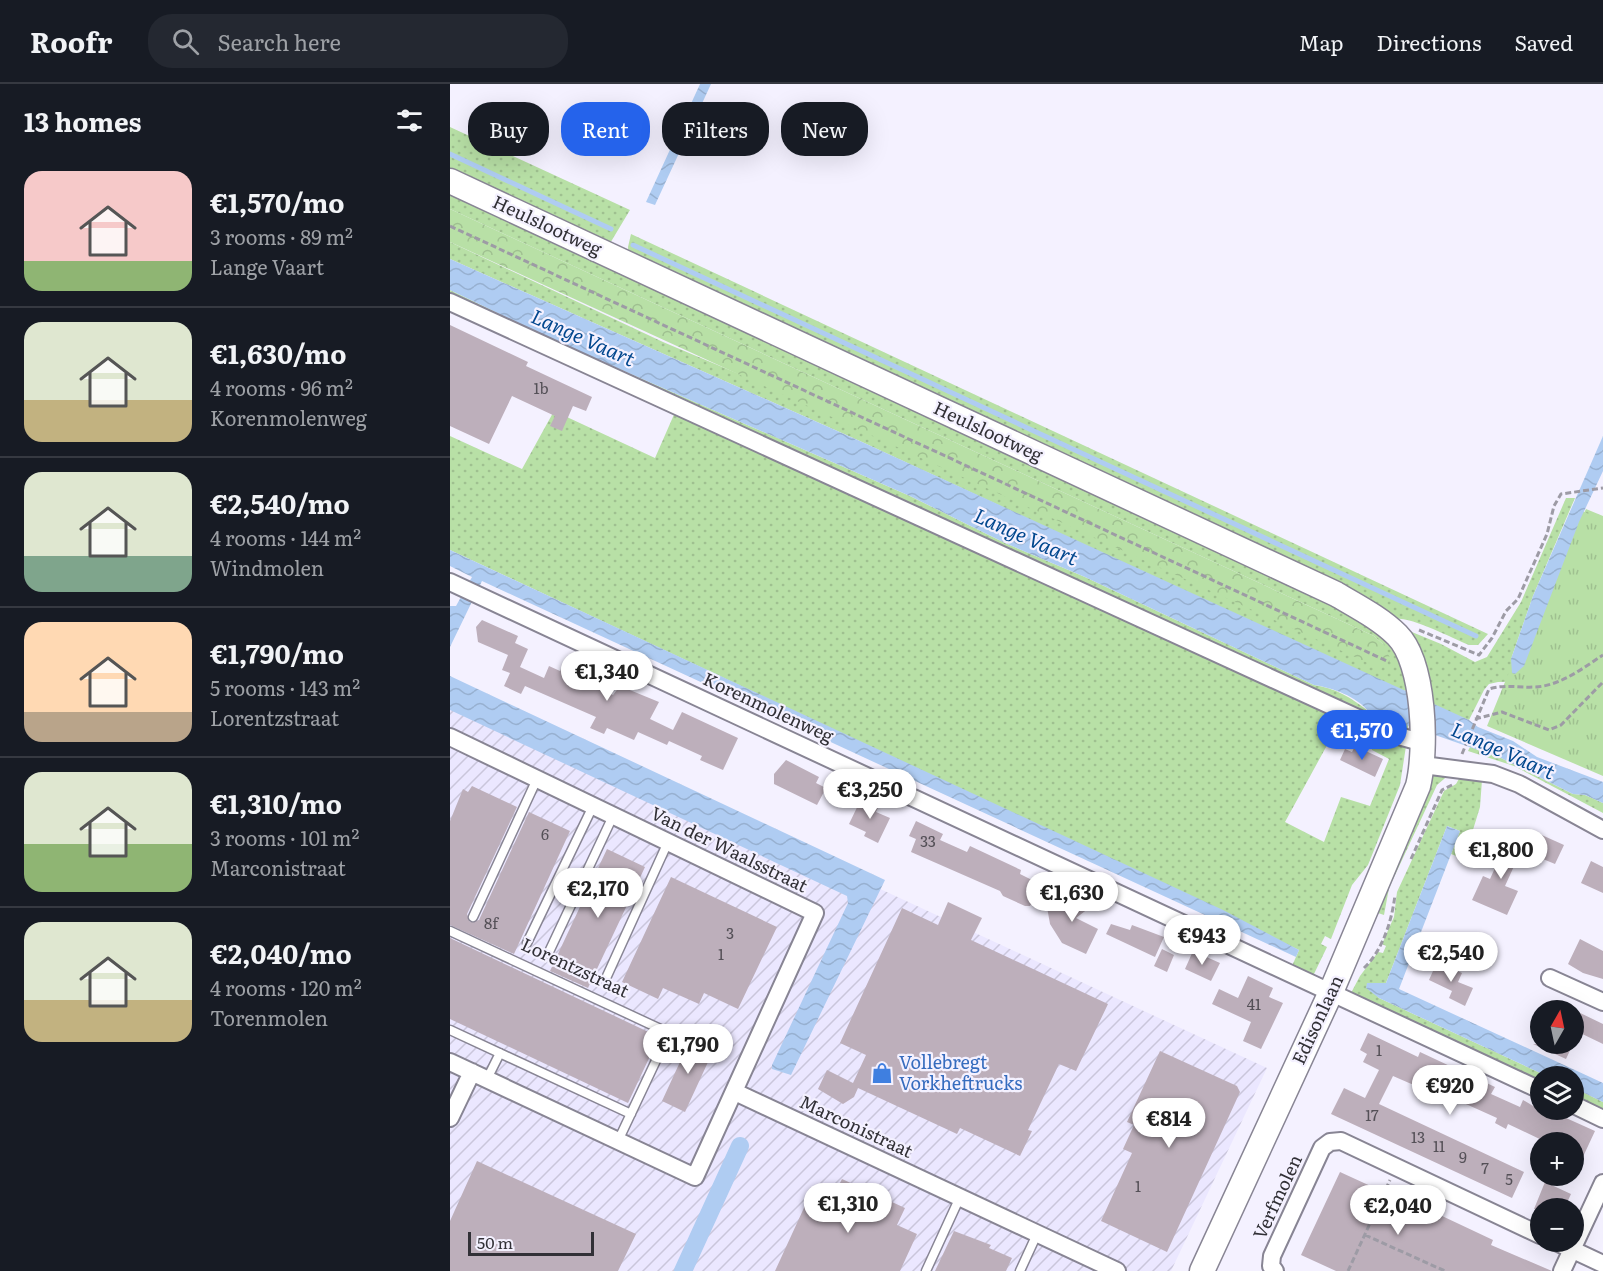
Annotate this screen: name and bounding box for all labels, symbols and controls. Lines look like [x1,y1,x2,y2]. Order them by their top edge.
search box [148,14,568,68]
text: Roofr [30,20,112,62]
icon: search [169,25,202,58]
text: Search here [217,25,341,58]
text: Map [1299,26,1344,57]
text: Directions [1377,26,1482,57]
text: Saved [1515,26,1573,57]
text: 13 homes [24,101,142,140]
chip: Buy [468,102,549,156]
chip: Rent [561,102,650,156]
chip: Filters [662,102,769,156]
chip: New [781,102,868,156]
icon: filters [393,104,426,137]
text: €1,570/mo [210,182,345,221]
street label: Heulslootweg [488,187,608,262]
icon: home [72,195,144,267]
text: 3 rooms · 89 m² [210,221,353,251]
text: Lange Vaart [210,251,324,281]
water label: Lange Vaart [527,300,641,372]
text: €1,630/mo [210,333,346,372]
icon: home [72,346,144,418]
text: 4 rooms · 96 m² [210,372,353,402]
house number: 1b [533,376,549,399]
street label: Heulslootweg [929,393,1049,468]
text: Korenmolenweg [210,402,367,432]
text: €2,540/mo [210,483,350,522]
icon: home [72,496,144,568]
water label: Lange Vaart [970,499,1084,571]
text: 4 rooms · 144 m² [210,522,361,552]
text: Windmolen [210,552,324,582]
text: €1,790/mo [210,633,344,672]
icon: home [72,646,144,718]
pin: €1,340 [558,651,656,702]
text: €1,340 [575,655,639,685]
street label: Korenmolenweg [699,665,839,749]
text: 5 rooms · 143 m² [210,672,360,702]
text: Lorentzstraat [210,702,339,732]
pin: €1,570 [1313,710,1411,761]
water label: Lange Vaart [1447,713,1561,785]
text: €1,570 [1331,714,1393,744]
pin: €3,250 [821,769,919,820]
text: €3,250 [837,773,903,803]
text: €1,310/mo [210,783,342,822]
icon: home [72,796,144,868]
street label: Van der Waalsstraat [647,799,813,899]
text: 3 rooms · 101 m² [210,822,359,852]
house number: 6 [541,822,549,845]
house number: 33 [920,829,936,852]
pin: €1,800 [1452,829,1550,880]
text: €1,800 [1468,833,1534,863]
text: Marconistraat [210,852,346,882]
pin: €2,170 [549,868,647,919]
text: €2,170 [567,872,629,902]
pin: €1,630 [1023,872,1121,923]
text: €1,630 [1040,876,1104,906]
house number: 8f [484,911,499,934]
pin: €943 [1166,915,1238,966]
text: €943 [1178,919,1226,949]
house number: 3 [726,921,734,944]
street label: Lorentzstraat [517,930,635,1004]
pin: €2,540 [1402,932,1500,983]
text: €2,040/mo [210,933,352,972]
text: €2,540 [1418,936,1484,966]
house number: 1 [718,942,724,965]
icon: home [72,946,144,1018]
street label: Edisonlaan [1284,970,1349,1069]
text: 4 rooms · 120 m² [210,972,362,1002]
house number: 41 [1247,992,1261,1015]
north arrow [1530,1000,1584,1054]
map controls [1530,1000,1584,1252]
text: Torenmolen [210,1002,328,1032]
pin: €1,790 [639,1024,737,1075]
text: €1,790 [657,1028,719,1058]
house number: 1 [1376,1038,1382,1061]
place label: Vollebregt Vorkheftrucks [899,1048,1022,1096]
shop icon: Vollebregt Vorkheftrucks [870,1061,894,1085]
pin: €920 [1414,1065,1486,1116]
button: layers [1530,1066,1584,1120]
text: €920 [1426,1069,1474,1099]
street label: Marconistraat [796,1088,918,1164]
pin: €814 [1133,1098,1205,1149]
text: €814 [1146,1102,1192,1132]
house number: 17 [1365,1103,1379,1126]
house number: 13 [1411,1125,1425,1148]
button: + [1530,1132,1584,1186]
house number: 11 [1433,1134,1445,1157]
house number: 9 [1459,1145,1467,1168]
street label: Verfmolen [1245,1149,1308,1243]
house number: 7 [1481,1156,1489,1179]
house number: 5 [1505,1167,1513,1190]
house number: 1 [1135,1174,1141,1197]
pin: €1,310 [799,1183,897,1234]
pin: €2,040 [1349,1185,1447,1236]
text: €1,310 [818,1187,878,1217]
text: €2,040 [1364,1189,1432,1219]
button: − [1530,1198,1584,1252]
scale bar [468,1229,594,1256]
text: 50 m [477,1230,513,1254]

